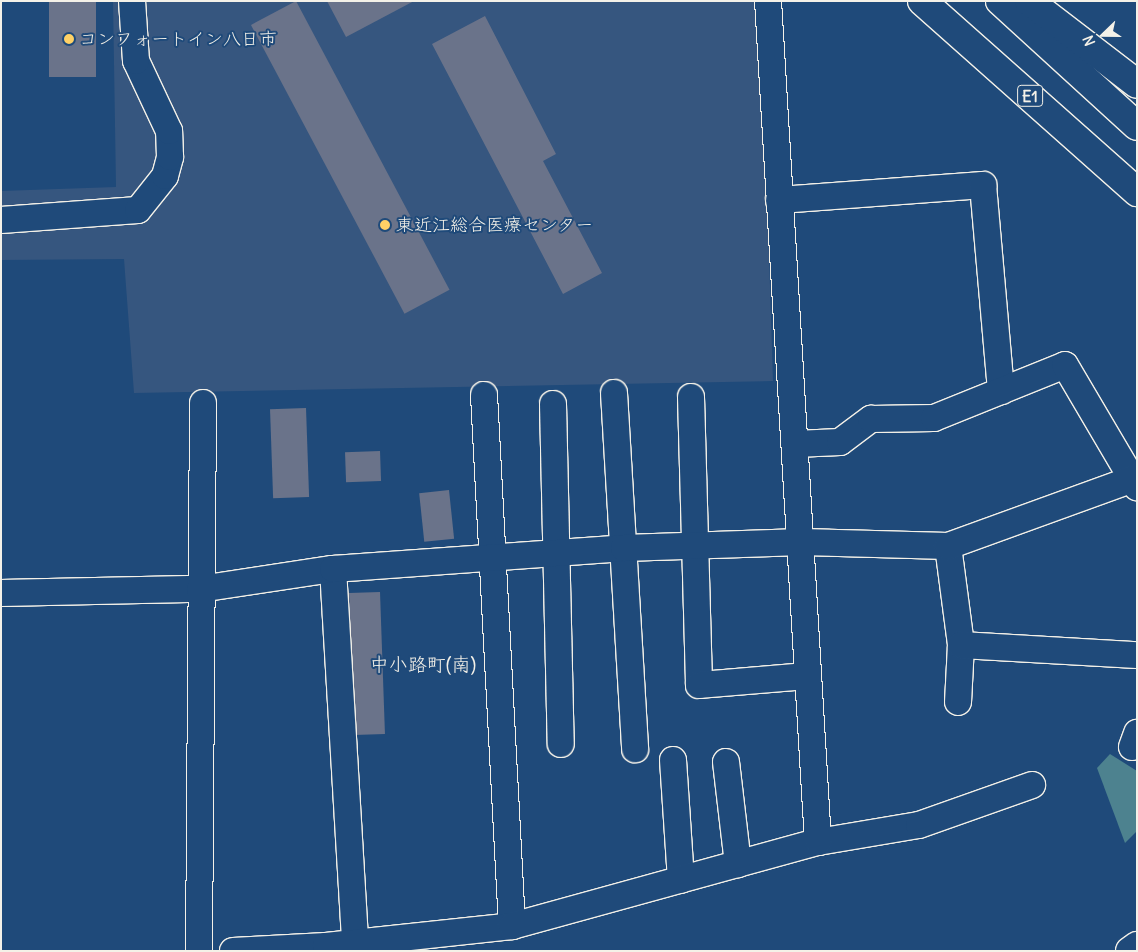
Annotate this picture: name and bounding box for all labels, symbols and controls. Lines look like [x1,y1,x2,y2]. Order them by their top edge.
north arrow [1078,10,1128,60]
place label: コンフォートイン八日市 [79,28,277,50]
marker: コンフォートイン八日市 [63,33,75,45]
text: N [1079,33,1099,48]
road number: E1 [1016,82,1044,110]
place label: 東近江総合医療センター [396,214,594,236]
marker: 東近江総合医療センター [378,218,392,232]
district label: 中小路町(南) [370,654,476,676]

